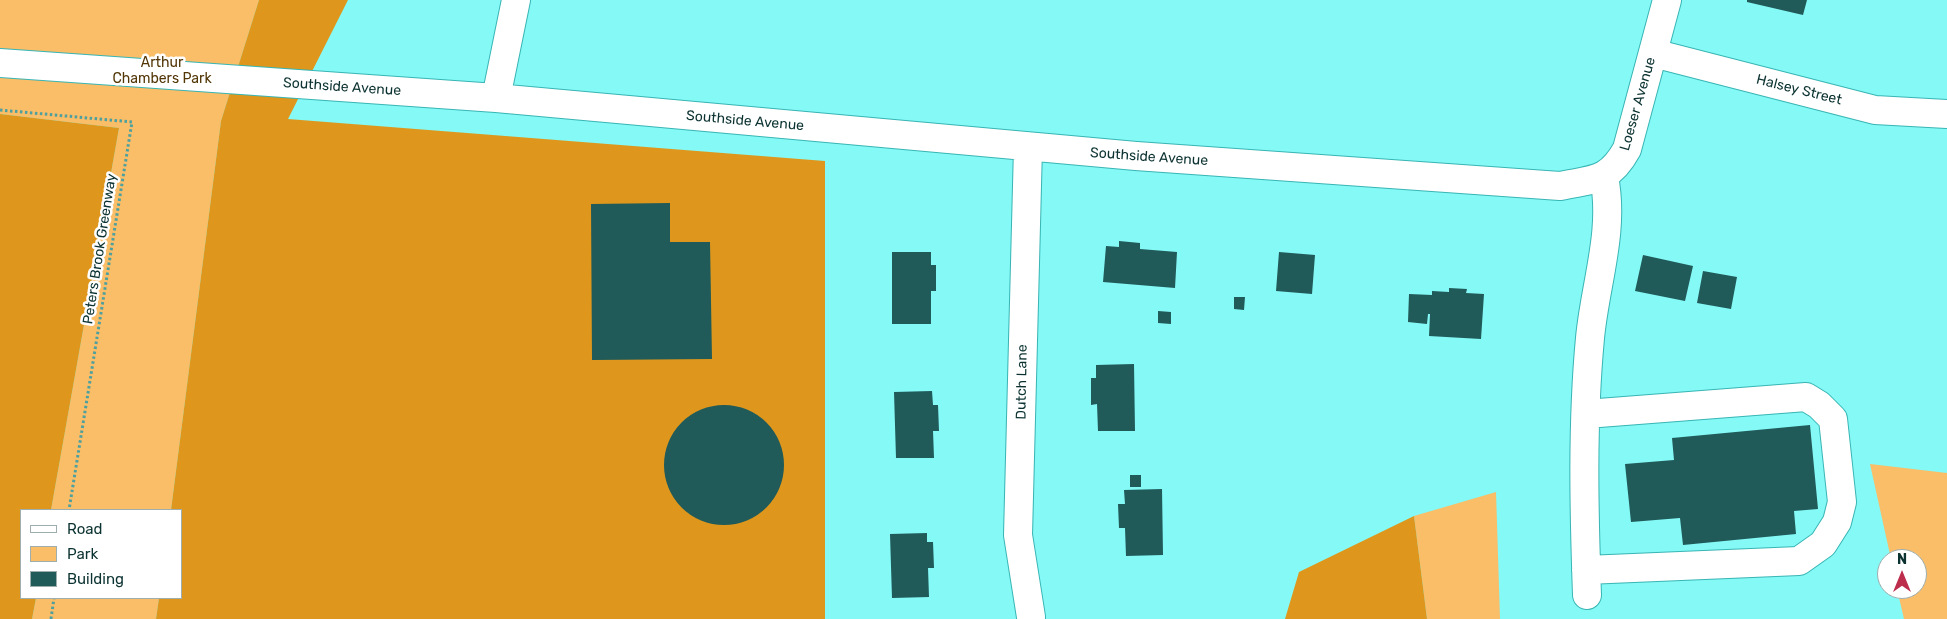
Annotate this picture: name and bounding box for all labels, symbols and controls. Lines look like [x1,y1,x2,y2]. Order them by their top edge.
park label: Arthur Chambers Park [112,55,212,88]
street label: Loeser Avenue [1617,55,1659,153]
street label: Halsey Street [1755,71,1843,109]
street label: Southside Avenue [282,74,402,100]
street label: Southside Avenue [685,107,805,135]
street label: Southside Avenue [1089,144,1209,170]
street label: Peters Brook Greenway [80,172,120,326]
street label: Dutch Lane [1013,344,1031,420]
legend [20,509,182,599]
text: Road [67,520,103,538]
text: Park [67,545,98,563]
north arrow [1877,549,1927,599]
text: N [1897,551,1907,568]
text: Building [67,570,124,588]

